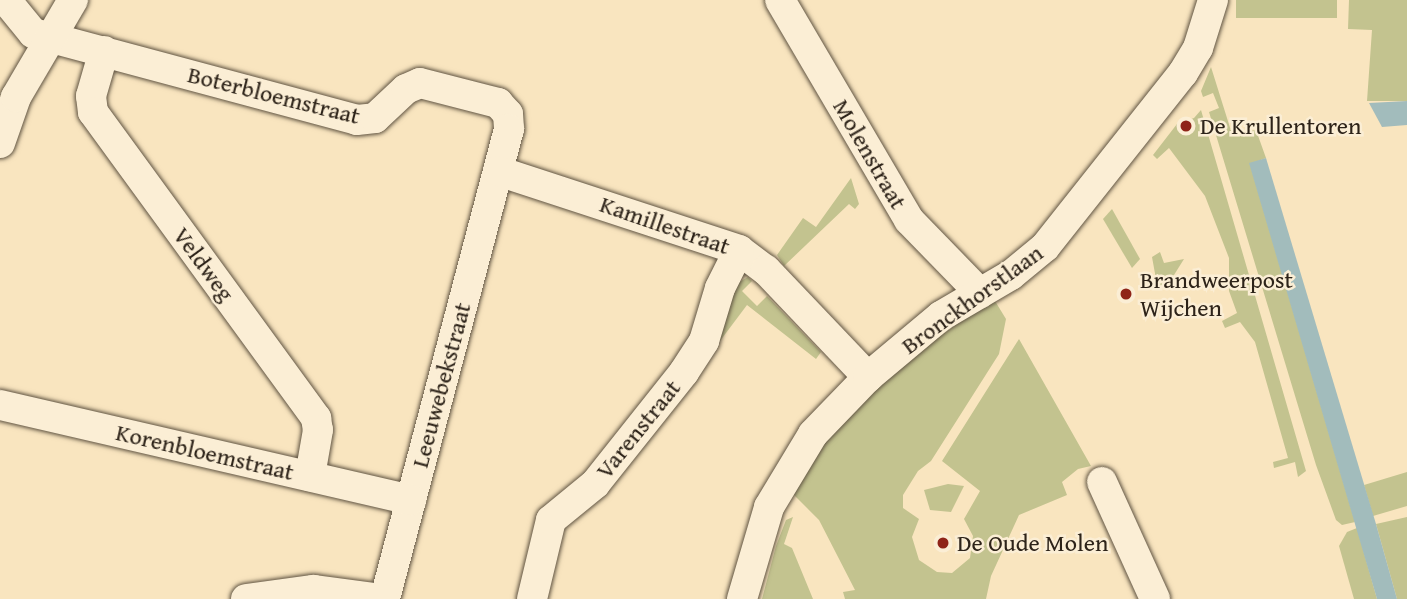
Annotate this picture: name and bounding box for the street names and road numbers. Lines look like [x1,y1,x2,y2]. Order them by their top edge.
street label: Boterbloemstraat [185,60,363,130]
street label: Molenstraat [827,94,913,214]
street label: Kamillestraat [596,189,734,261]
street label: Veldweg [167,221,241,307]
street label: Bronckhorstlaan [896,238,1048,360]
street label: Leeuwebekstraat [405,299,477,471]
street label: Varenstraat [589,374,687,484]
street label: Korenbloemstraat [113,418,297,486]

